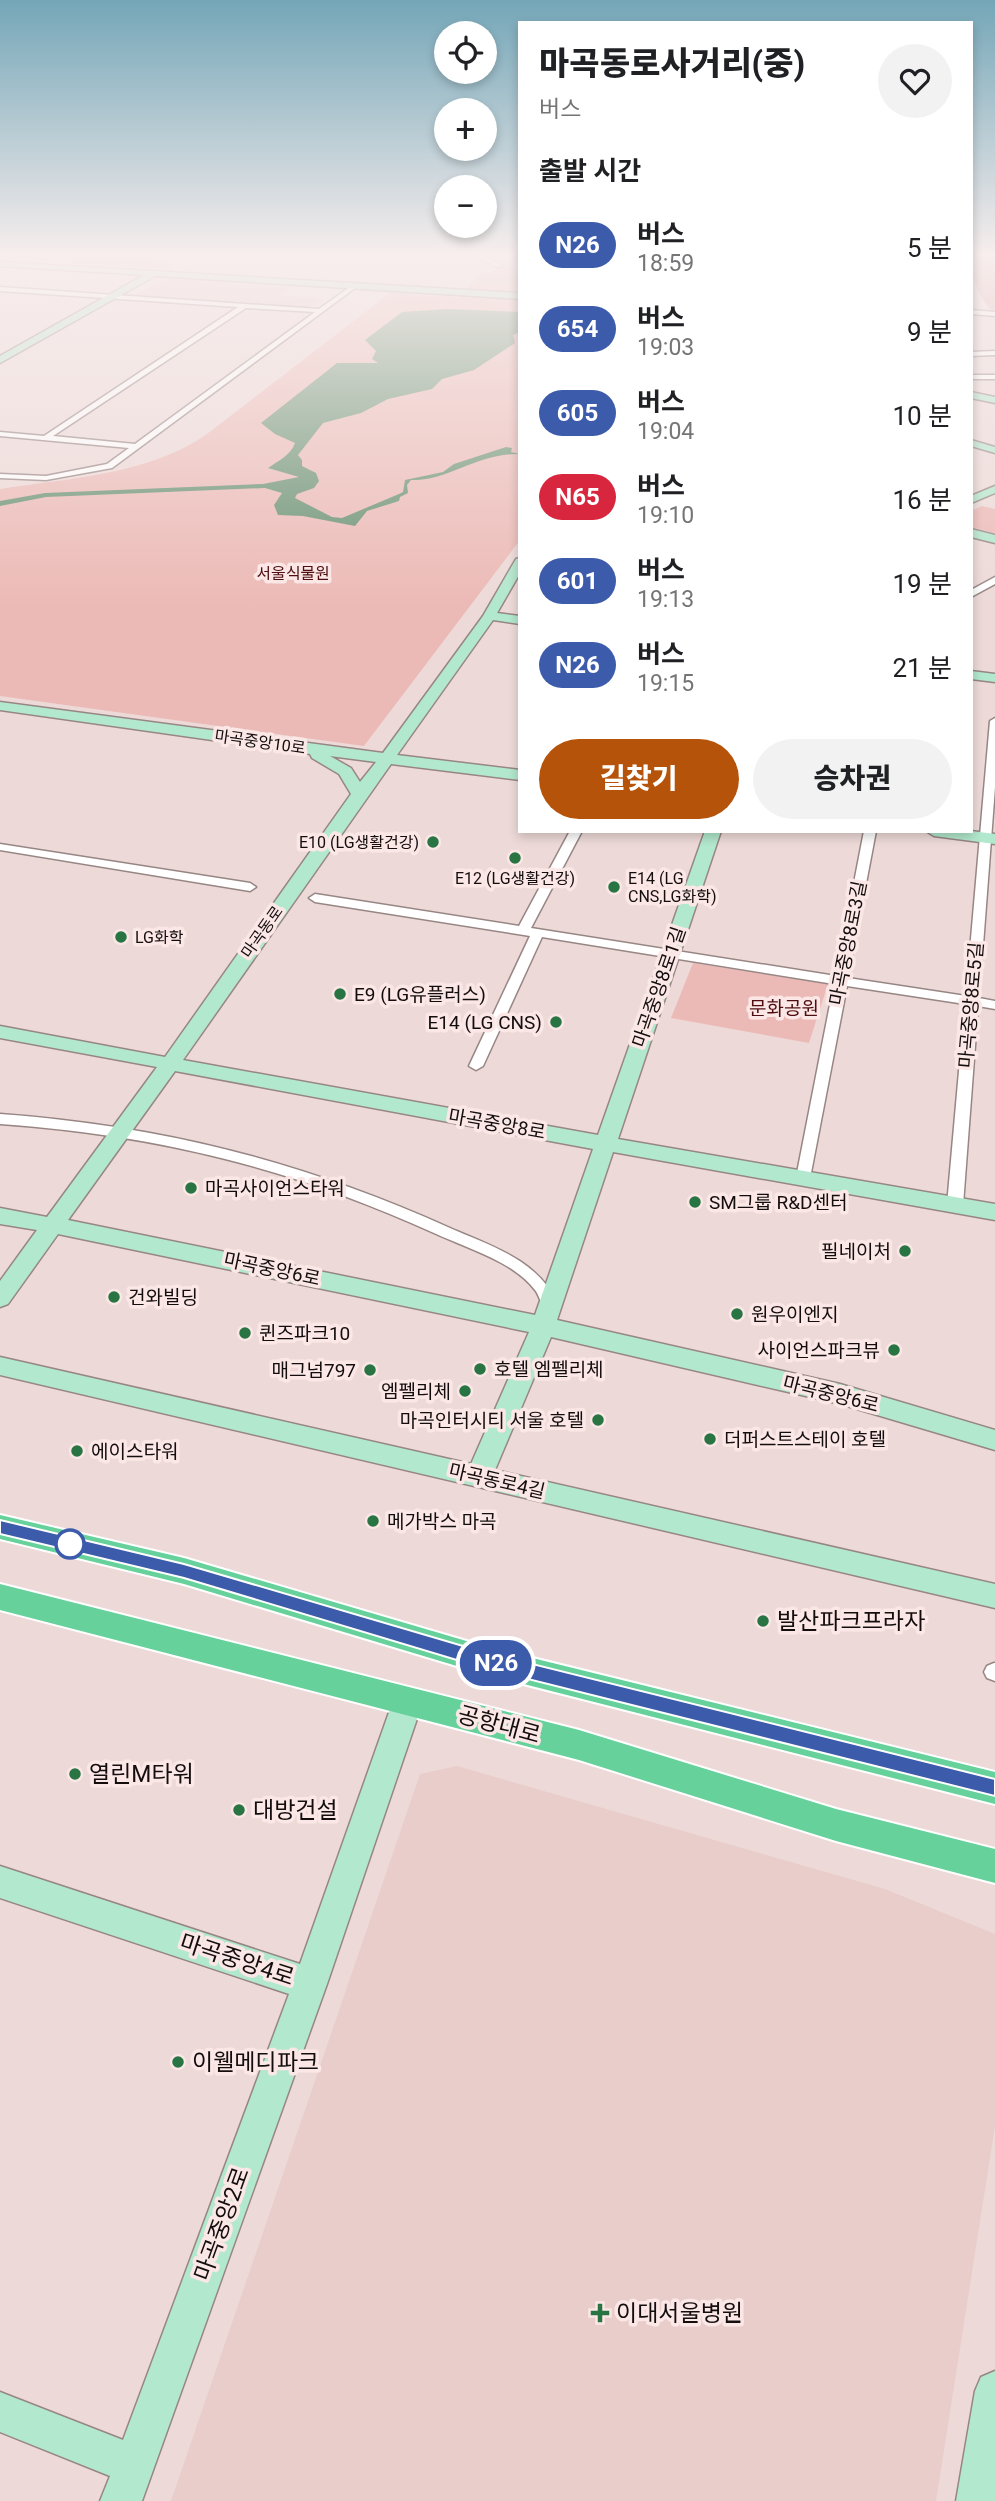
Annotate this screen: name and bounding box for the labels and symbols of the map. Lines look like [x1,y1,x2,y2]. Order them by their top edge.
park label: 서울식물원 [256,564,330,583]
street label: 마곡중앙10로 [213,726,307,758]
place label: E10 (LG생활건강) [299,833,419,852]
marker: E10 (LG생활건강) [425,834,441,850]
marker: E12 (LG생활건강) [507,850,523,866]
place label: E12 (LG생활건강) [455,869,575,888]
place label: E14 (LG CNS,LG화학) [628,869,717,906]
marker: E14 (LG CNS,LG화학) [606,879,622,895]
street label: 마곡중앙8로3길 [825,879,871,1007]
street label: 마곡동로 [237,902,287,962]
street label: 마곡중앙8로1길 [628,924,690,1050]
place label: LG화학 [135,928,184,947]
marker: LG화학 [113,929,129,945]
street label: 마곡중앙8로5길 [954,941,988,1069]
place label: E9 (LG유플러스) [354,983,486,1006]
marker: E9 (LG유플러스) [332,986,348,1002]
park label: 문화공원 [749,997,819,1020]
place label: E14 (LG CNS) [428,1011,542,1034]
marker: E14 (LG CNS) [548,1014,564,1030]
street label: 마곡중앙8로 [447,1104,547,1144]
place label: 마곡사이언스타워 [205,1177,345,1200]
marker: 마곡사이언스타워 [183,1180,199,1196]
place label: SM그룹 R&D센터 [709,1191,848,1214]
marker: SM그룹 R&D센터 [687,1194,703,1210]
place label: 필네이처 [821,1240,891,1263]
marker: 필네이처 [897,1243,913,1259]
street label: 마곡중앙6로 [222,1248,322,1290]
place label: 건와빌딩 [128,1286,198,1309]
marker: 건와빌딩 [106,1289,122,1305]
place label: 원우이엔지 [751,1303,838,1326]
marker: 원우이엔지 [729,1306,745,1322]
place label: 퀸즈파크10 [259,1322,350,1345]
marker: 퀸즈파크10 [237,1325,253,1341]
place label: 사이언스파크뷰 [758,1339,880,1362]
marker: 사이언스파크뷰 [886,1342,902,1358]
place label: 호텔 엠펠리체 [494,1358,604,1381]
place label: 매그넘797 [272,1359,356,1382]
marker: 호텔 엠펠리체 [472,1361,488,1377]
marker: 매그넘797 [362,1362,378,1378]
street label: 마곡중앙6로 [781,1371,881,1417]
place label: 엠펠리체 [381,1380,451,1403]
marker: 엠펠리체 [457,1383,473,1399]
place label: 마곡인터시티 서울 호텔 [400,1409,584,1432]
marker: 마곡인터시티 서울 호텔 [590,1412,606,1428]
place label: 더퍼스트스테이 호텔 [724,1428,886,1451]
marker: 더퍼스트스테이 호텔 [702,1431,718,1447]
place label: 에이스타워 [91,1440,178,1463]
marker: 에이스타워 [69,1443,85,1459]
street label: 마곡동로4길 [447,1459,547,1503]
place label: 메가박스 마곡 [387,1510,497,1533]
marker: 메가박스 마곡 [365,1513,381,1529]
unlabelled marker [55,1529,85,1559]
place label: 발산파크프라자 [777,1608,925,1635]
marker: 발산파크프라자 [755,1613,771,1629]
line badge: N26 [456,1640,536,1686]
street label: 공항대로 [455,1701,543,1749]
place label: 열린M타워 [89,1761,194,1788]
marker: 열린M타워 [67,1766,83,1782]
place label: 대방건설 [253,1797,338,1824]
marker: 대방건설 [231,1802,247,1818]
street label: 마곡중앙4로 [176,1929,298,1991]
place label: 이웰메디파크 [192,2049,319,2076]
marker: 이웰메디파크 [170,2054,186,2070]
street label: 마곡중앙2로 [189,2164,255,2284]
place label: 이대서울병원 [616,2300,743,2327]
marker: 이대서울병원 [590,2303,610,2323]

